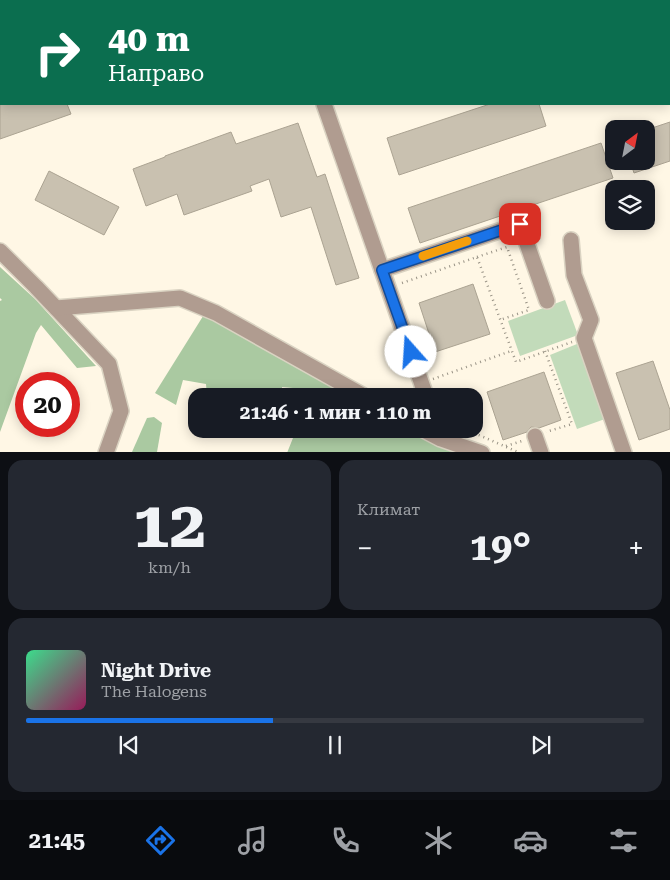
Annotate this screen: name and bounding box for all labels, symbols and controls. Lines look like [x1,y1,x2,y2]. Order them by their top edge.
text: 40 m [108,19,190,60]
icon: right [25,20,90,85]
text: Направо [108,61,204,86]
north arrow [605,120,655,170]
map controls [605,120,655,230]
button: layers [605,180,655,230]
pin [499,203,541,245]
icon: arrive [506,210,534,238]
position arrow [384,325,436,377]
speed limit sign: 20 [15,372,80,437]
text: 21:46 · 1 мин · 110 m [240,401,431,424]
text: 12 [133,487,206,563]
text: Климат [357,500,420,519]
text: 19° [470,525,531,569]
text: − [357,532,373,565]
text: + [628,532,644,565]
text: km/h [148,558,191,577]
text: Night Drive [101,659,211,682]
text: The Halogens [101,682,207,701]
icon: previous [115,731,143,759]
icon: pause [321,731,349,759]
icon: next [527,731,555,759]
icon: directions [143,823,178,858]
icon: music [235,823,270,858]
icon: phone [328,823,363,858]
icon: climate [421,823,456,858]
icon: car [513,823,548,858]
icon: filters [606,823,641,858]
text: 21:45 [29,828,85,853]

